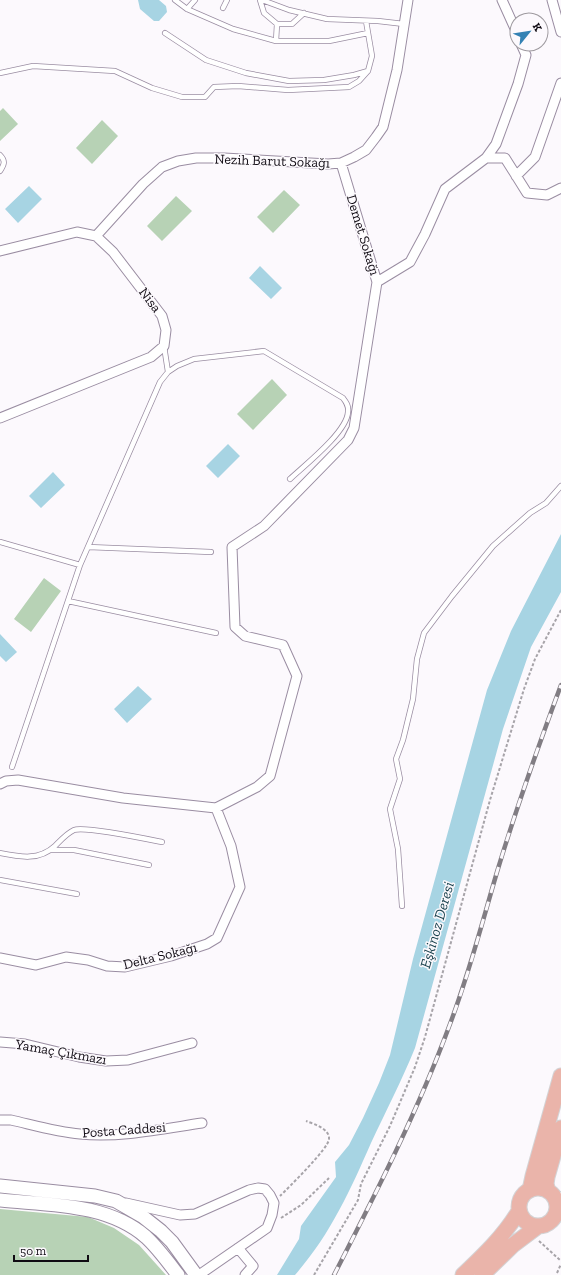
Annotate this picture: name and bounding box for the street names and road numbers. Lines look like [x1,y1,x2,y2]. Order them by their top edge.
street label: Nezih Barut Sokağı [214,150,330,172]
street label: Demet Sokağı [343,192,383,278]
street label: Nisa [135,284,165,316]
street label: Delta Sokağı [121,939,199,973]
street label: Yamaç Çıkmazı [13,1035,108,1068]
street label: Posta Caddesi [82,1119,167,1141]

